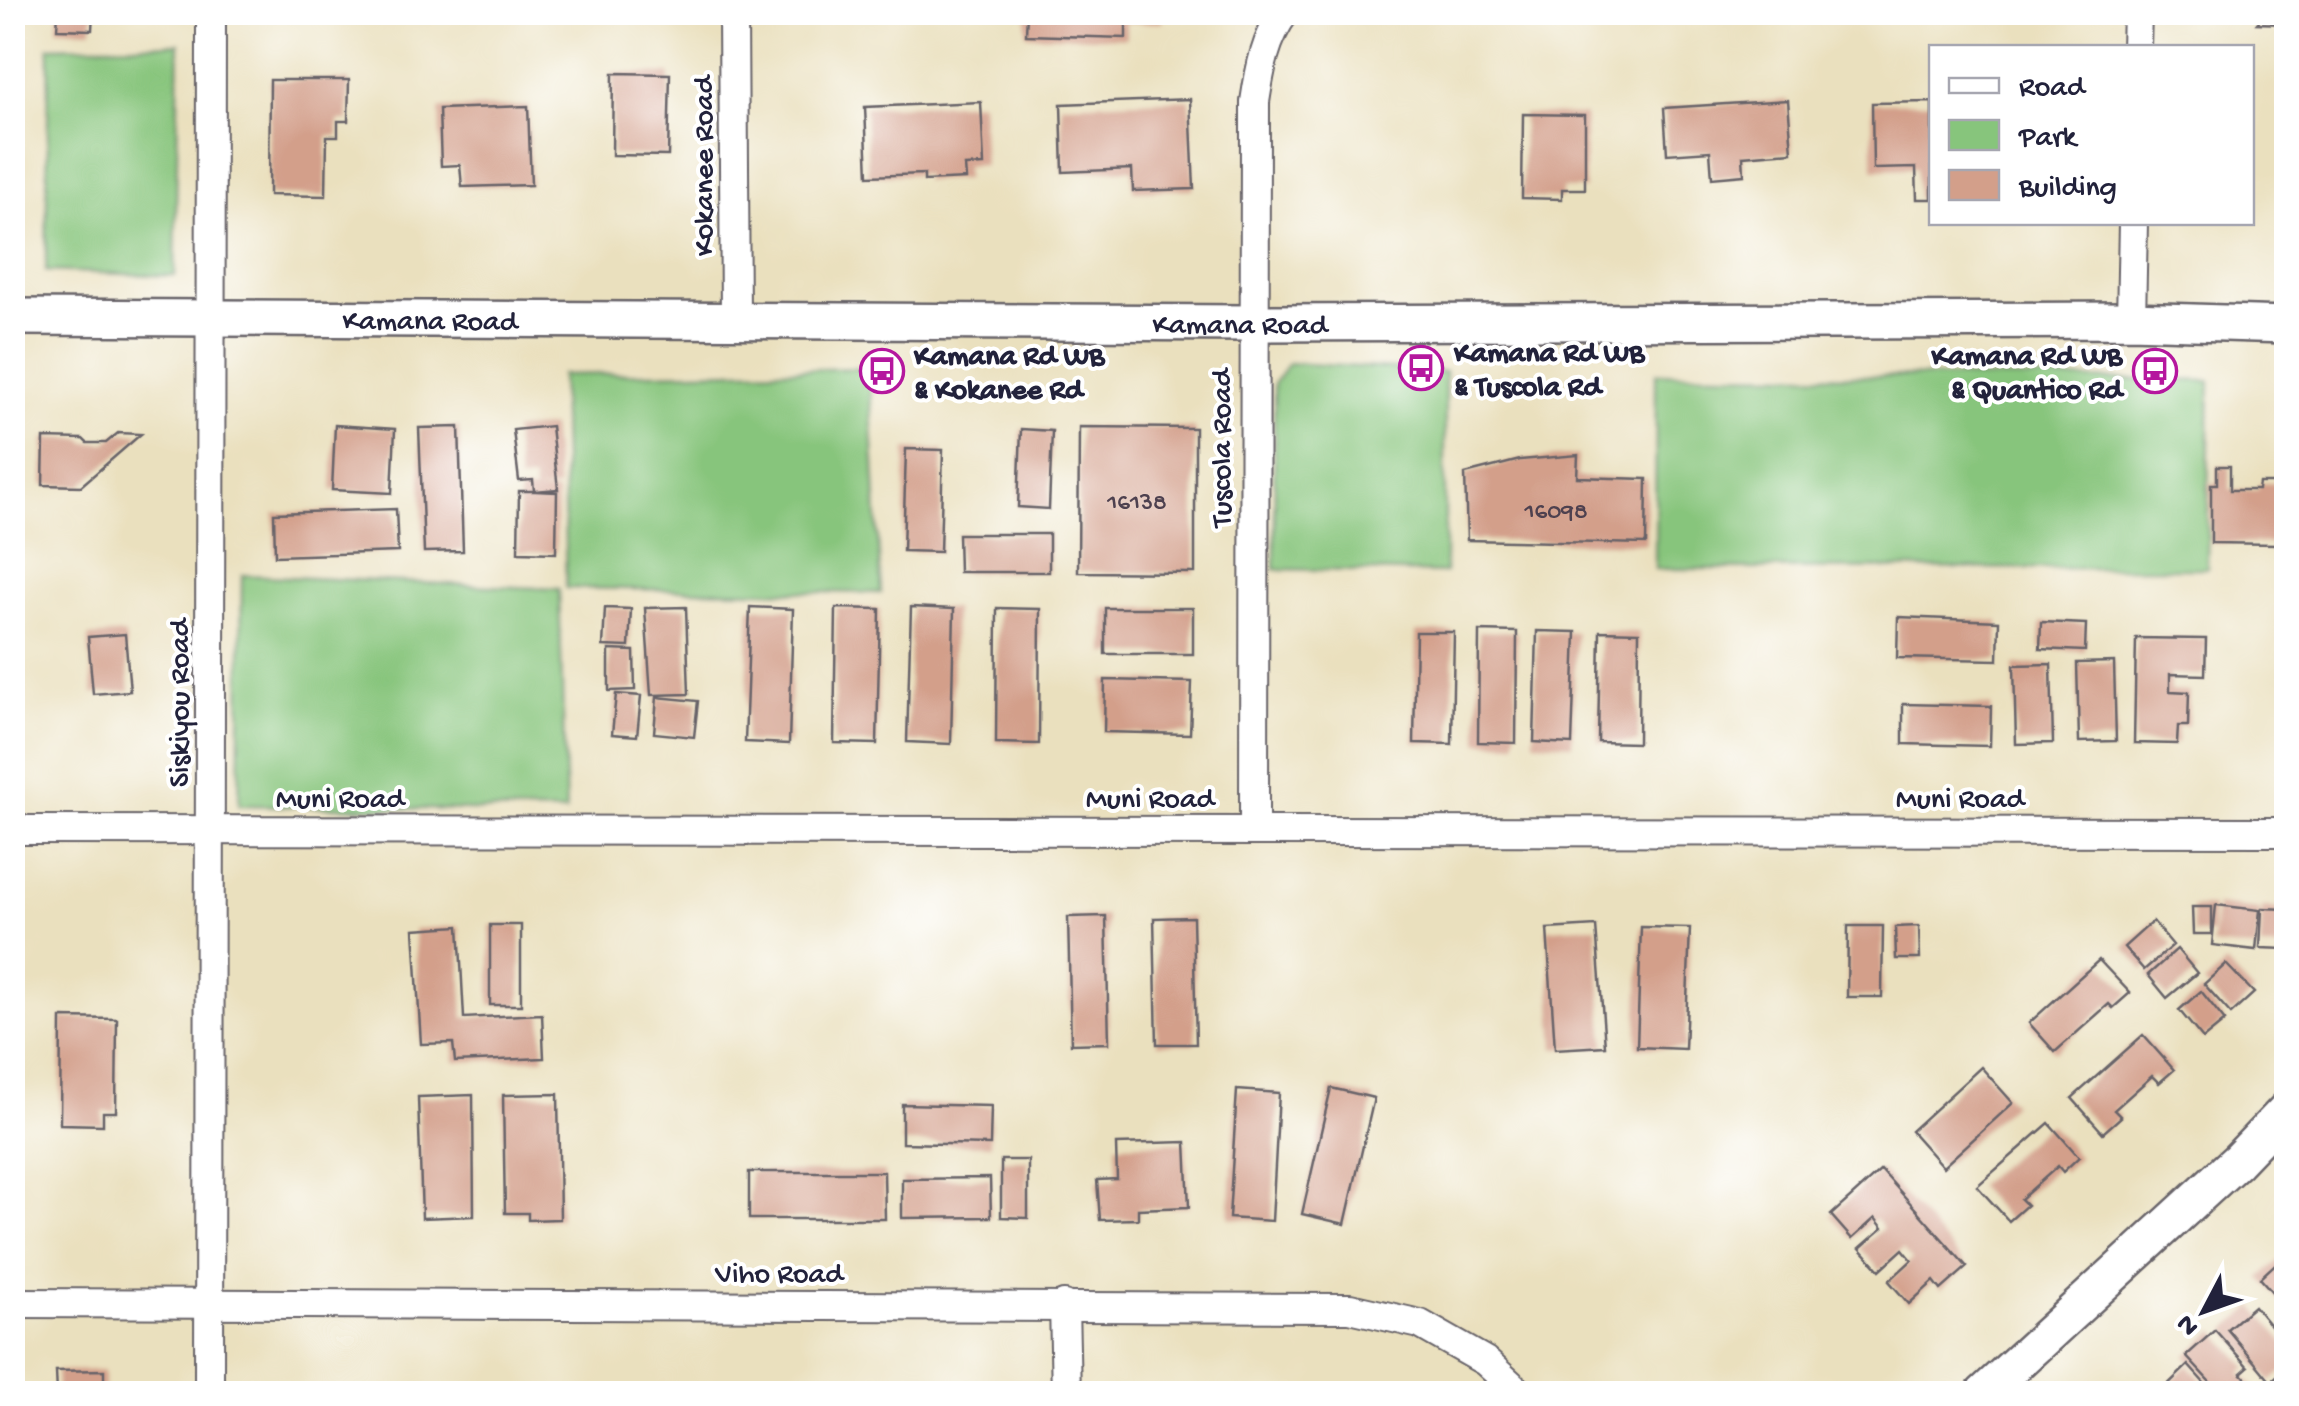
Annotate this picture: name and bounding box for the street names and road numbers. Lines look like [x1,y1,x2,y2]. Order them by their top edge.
street label: Kokanee Road [689,74,724,256]
street label: Kamana Road [343,306,520,341]
street label: Kamana Road [1153,310,1330,345]
street label: Tuscola Road [1207,366,1242,529]
street label: Siskiyou Road [165,616,200,787]
street label: Muni Road [276,784,407,819]
street label: Muni Road [1086,784,1217,819]
street label: Muni Road [1896,784,2027,819]
street label: Viho Road [714,1259,845,1294]

